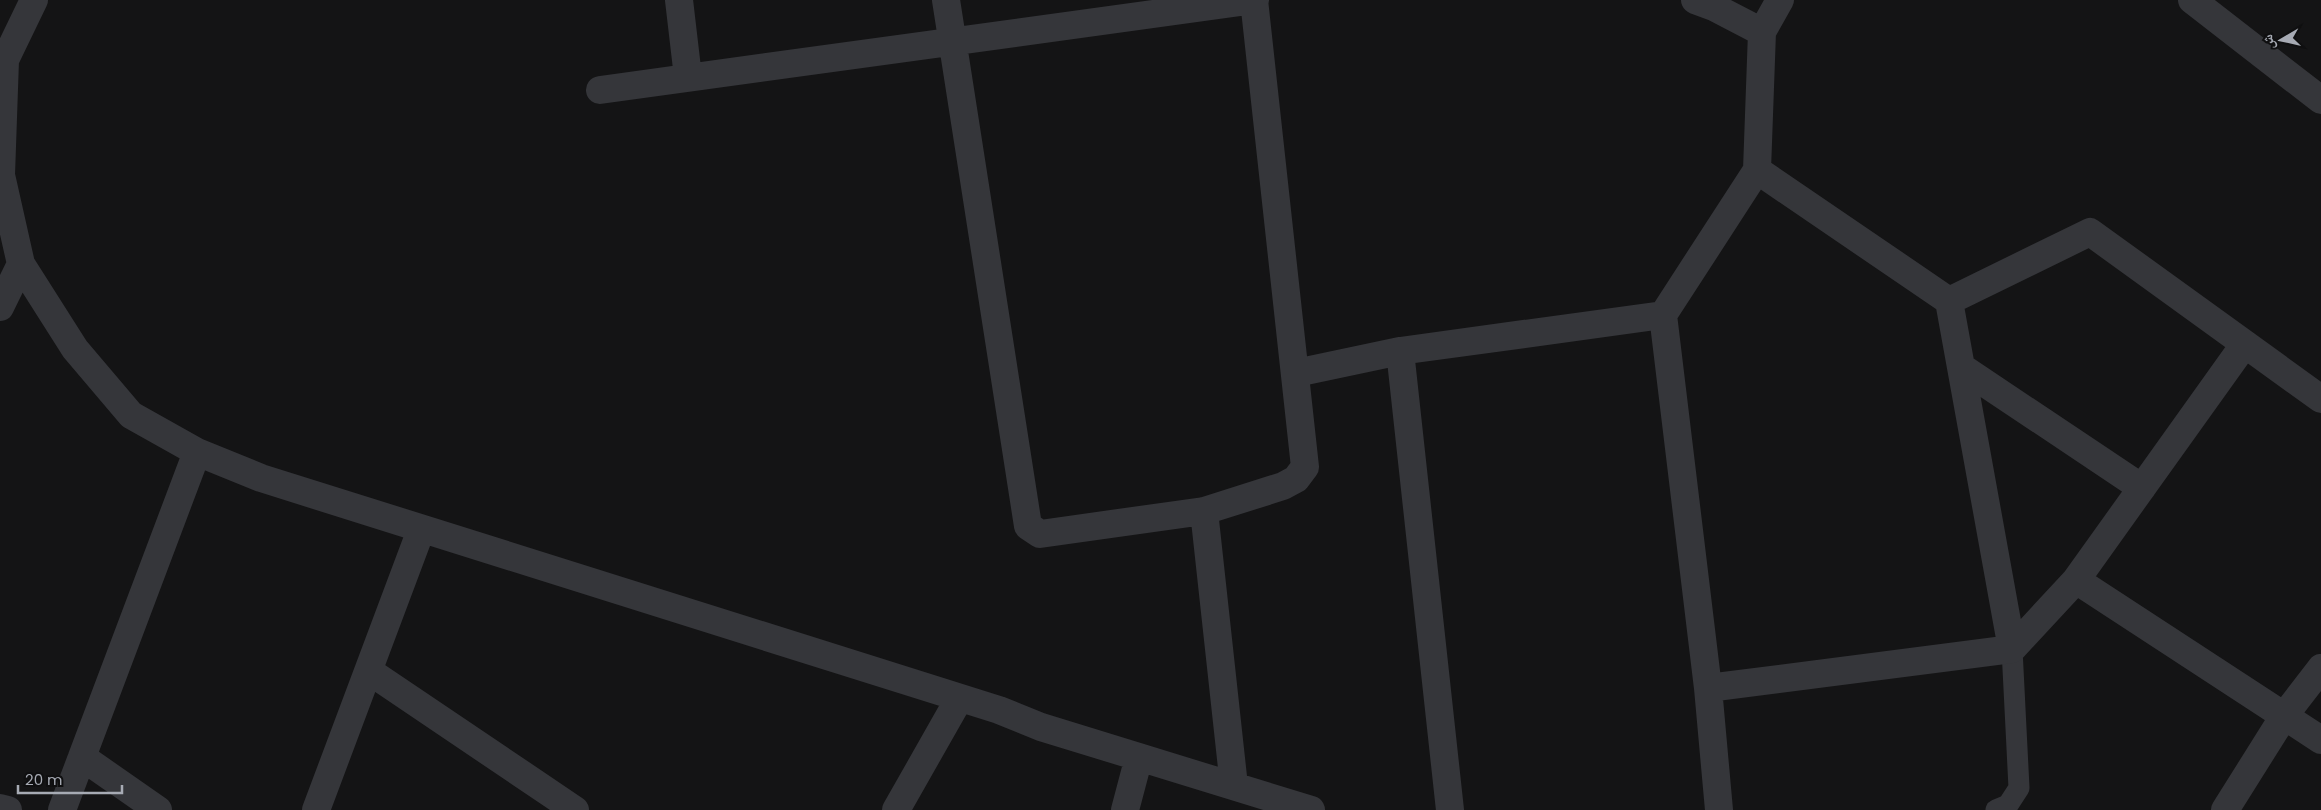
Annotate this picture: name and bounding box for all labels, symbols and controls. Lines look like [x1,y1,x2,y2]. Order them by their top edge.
north arrow [2256,15,2306,65]
text: ش [2257,33,2279,51]
scale bar [18,762,121,794]
text: 20 m [25,769,63,790]

